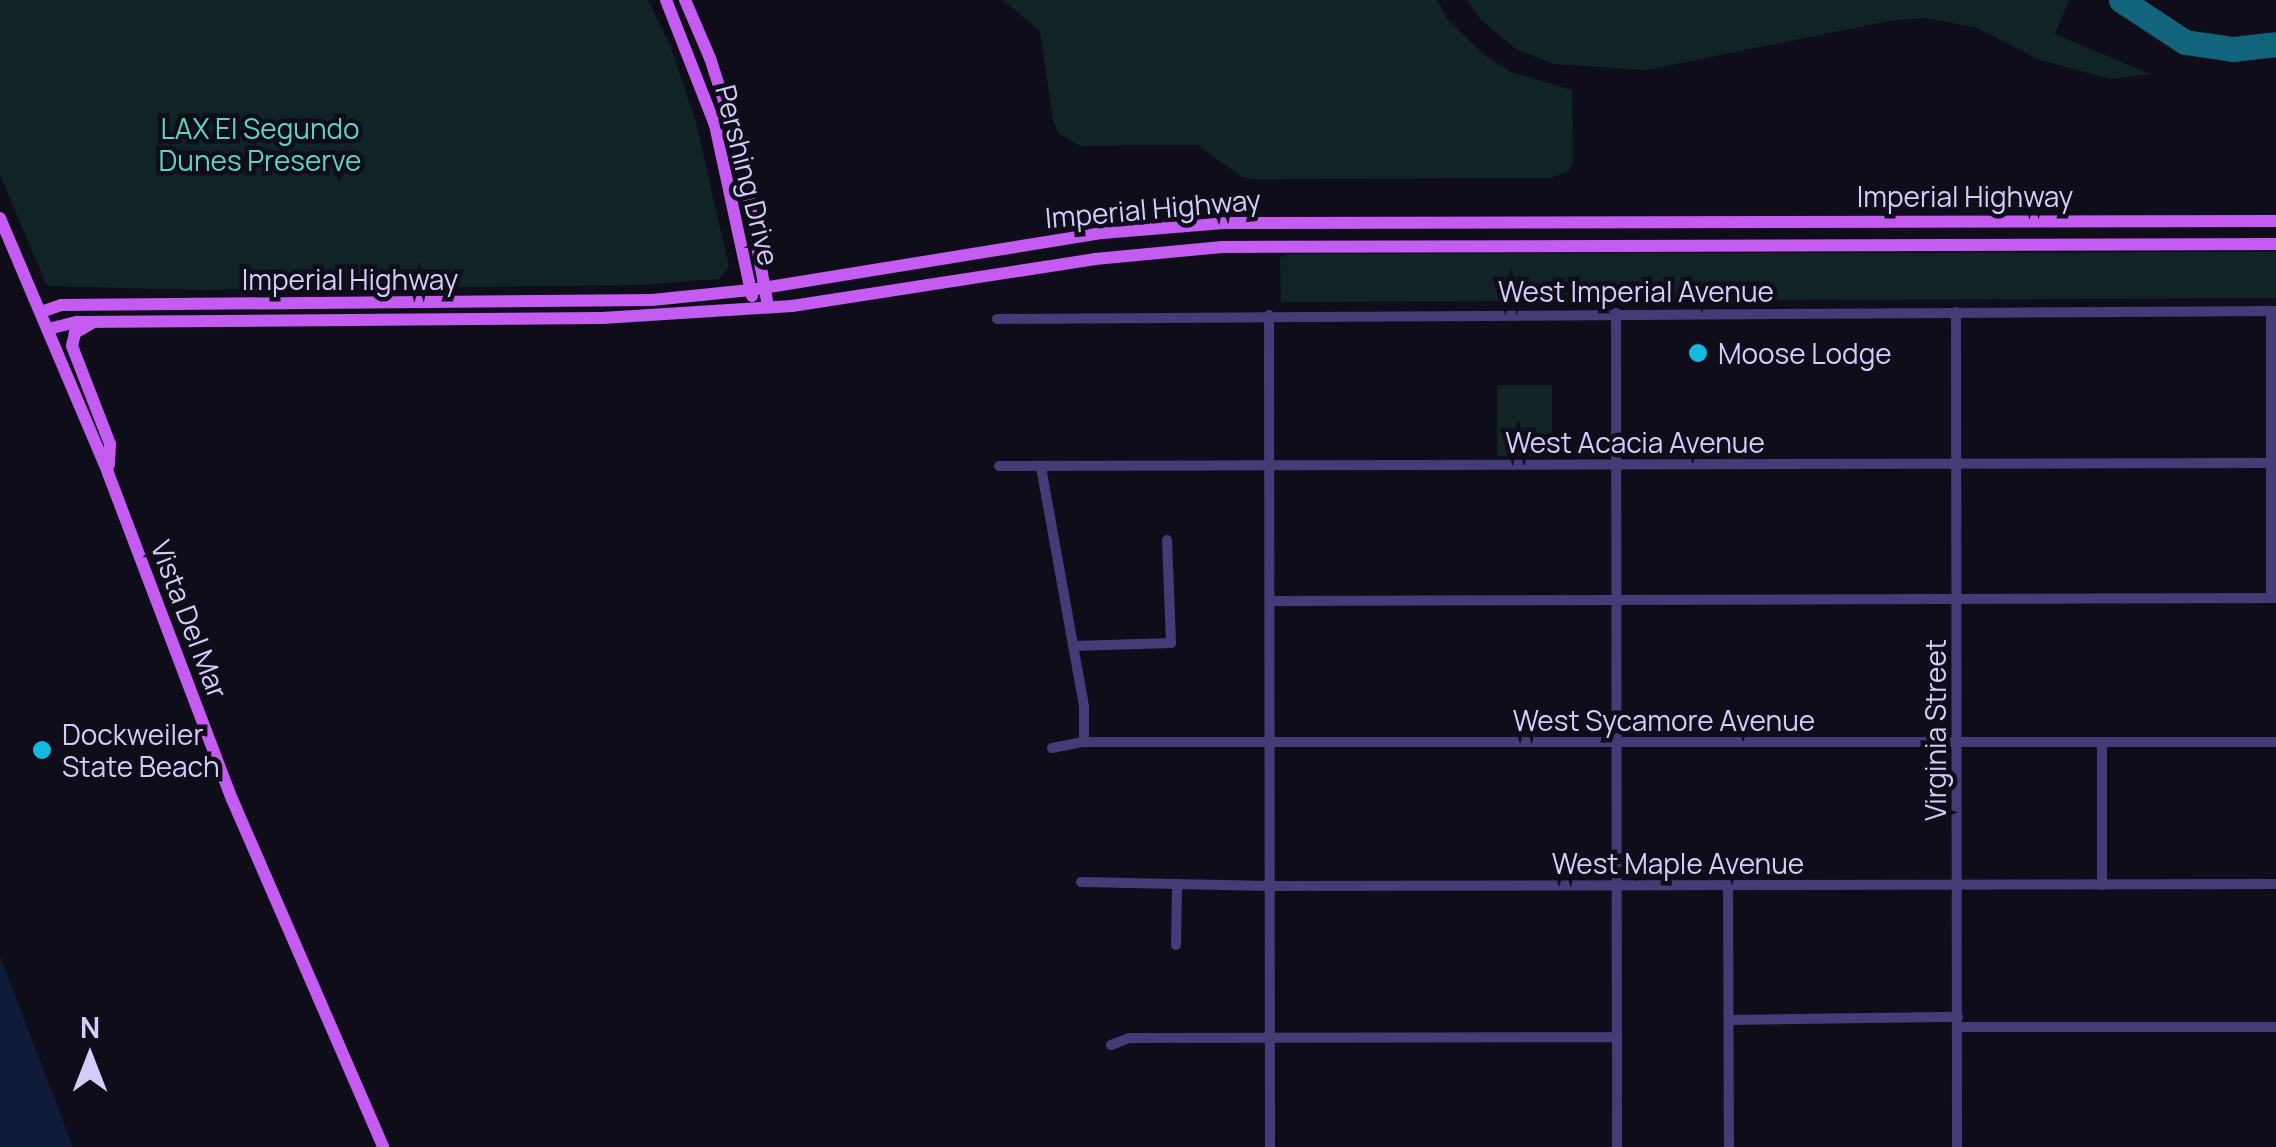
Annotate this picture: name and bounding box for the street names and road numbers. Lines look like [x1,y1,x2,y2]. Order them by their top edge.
street label: Pershing Drive [709,81,787,269]
street label: Imperial Highway [1857,179,2073,213]
street label: Imperial Highway [1044,182,1262,234]
street label: Imperial Highway [242,262,458,296]
street label: West Imperial Avenue [1498,274,1774,308]
street label: West Acacia Avenue [1505,425,1765,459]
street label: Vista Del Mar [144,535,236,703]
street label: Virginia Street [1918,639,1952,821]
street label: West Sycamore Avenue [1513,703,1815,737]
street label: West Maple Avenue [1552,846,1804,880]

